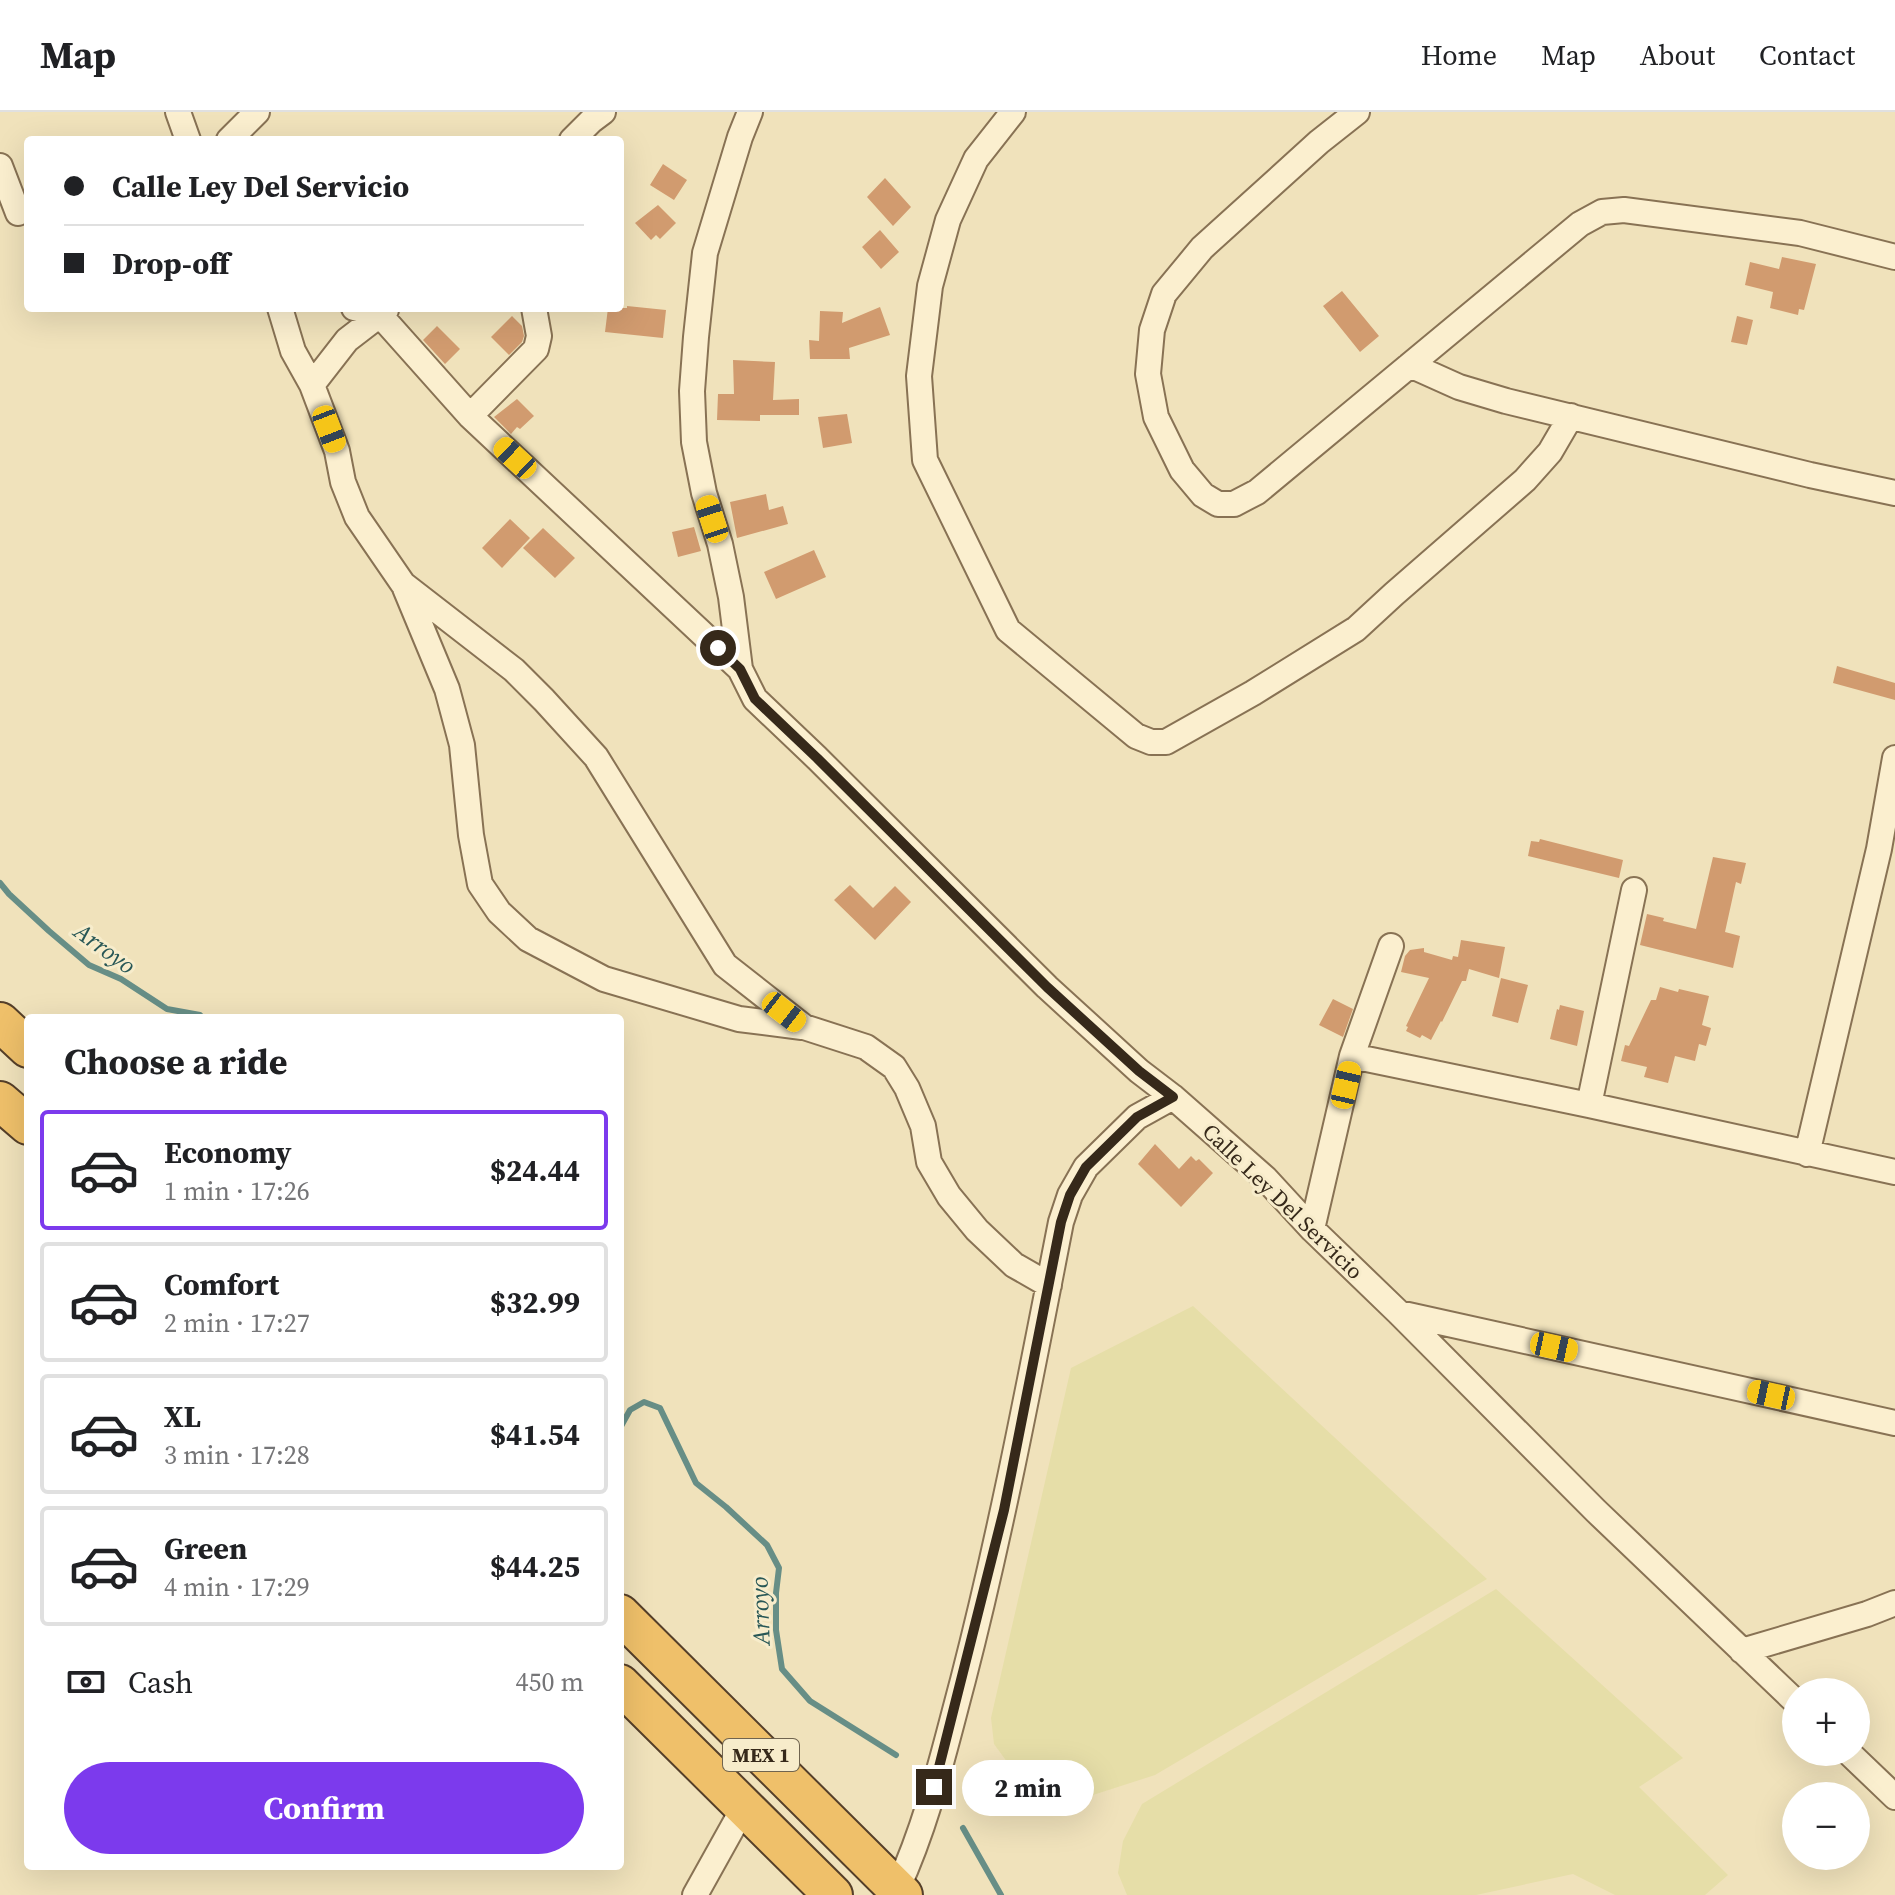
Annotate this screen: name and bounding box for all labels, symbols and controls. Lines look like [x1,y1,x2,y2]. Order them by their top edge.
text: Map [40,29,116,81]
text: Home [1421,36,1497,74]
text: Map [1541,36,1596,74]
text: About [1640,36,1715,74]
text: Contact [1759,36,1855,74]
text: Calle Ley Del Servicio [112,166,409,207]
text: Drop-off [112,243,230,284]
car [309,402,349,456]
car [489,433,541,483]
car [693,492,731,546]
route start [700,630,736,666]
water label: Arroyo [66,913,143,982]
car [758,988,810,1036]
text: Choose a ride [64,1037,287,1086]
car [1329,1059,1363,1111]
street label: Calle Ley Del Servicio [1196,1116,1370,1286]
text: Economy [164,1132,292,1173]
icon: car [68,1134,140,1206]
text: $24.44 [490,1150,580,1191]
text: 1 min · 17:26 [164,1173,310,1209]
text: Comfort [164,1264,279,1305]
icon: car [68,1266,140,1338]
text: $32.99 [490,1282,580,1323]
text: 2 min · 17:27 [164,1305,310,1341]
car [1528,1330,1580,1364]
car [1745,1378,1797,1412]
text: XL [164,1396,201,1437]
icon: car [68,1398,140,1470]
text: $41.54 [490,1414,580,1455]
text: 3 min · 17:28 [164,1437,310,1473]
text: Green [164,1528,247,1569]
icon: car [68,1530,140,1602]
text: $44.25 [490,1546,580,1587]
text: 4 min · 17:29 [164,1569,310,1605]
water label: Arroyo [742,1576,778,1648]
icon: cash [64,1660,108,1704]
text: Cash [128,1662,193,1703]
text: 450 m [516,1664,584,1700]
map controls [1782,1678,1870,1870]
button: + [1782,1678,1870,1766]
road number: MEX 1 [723,1739,799,1771]
callout: 2 min [962,1759,1094,1815]
button: Confirm [64,1762,584,1854]
route end [916,1769,952,1805]
text: 2 min [994,1770,1062,1806]
button: − [1782,1782,1870,1870]

